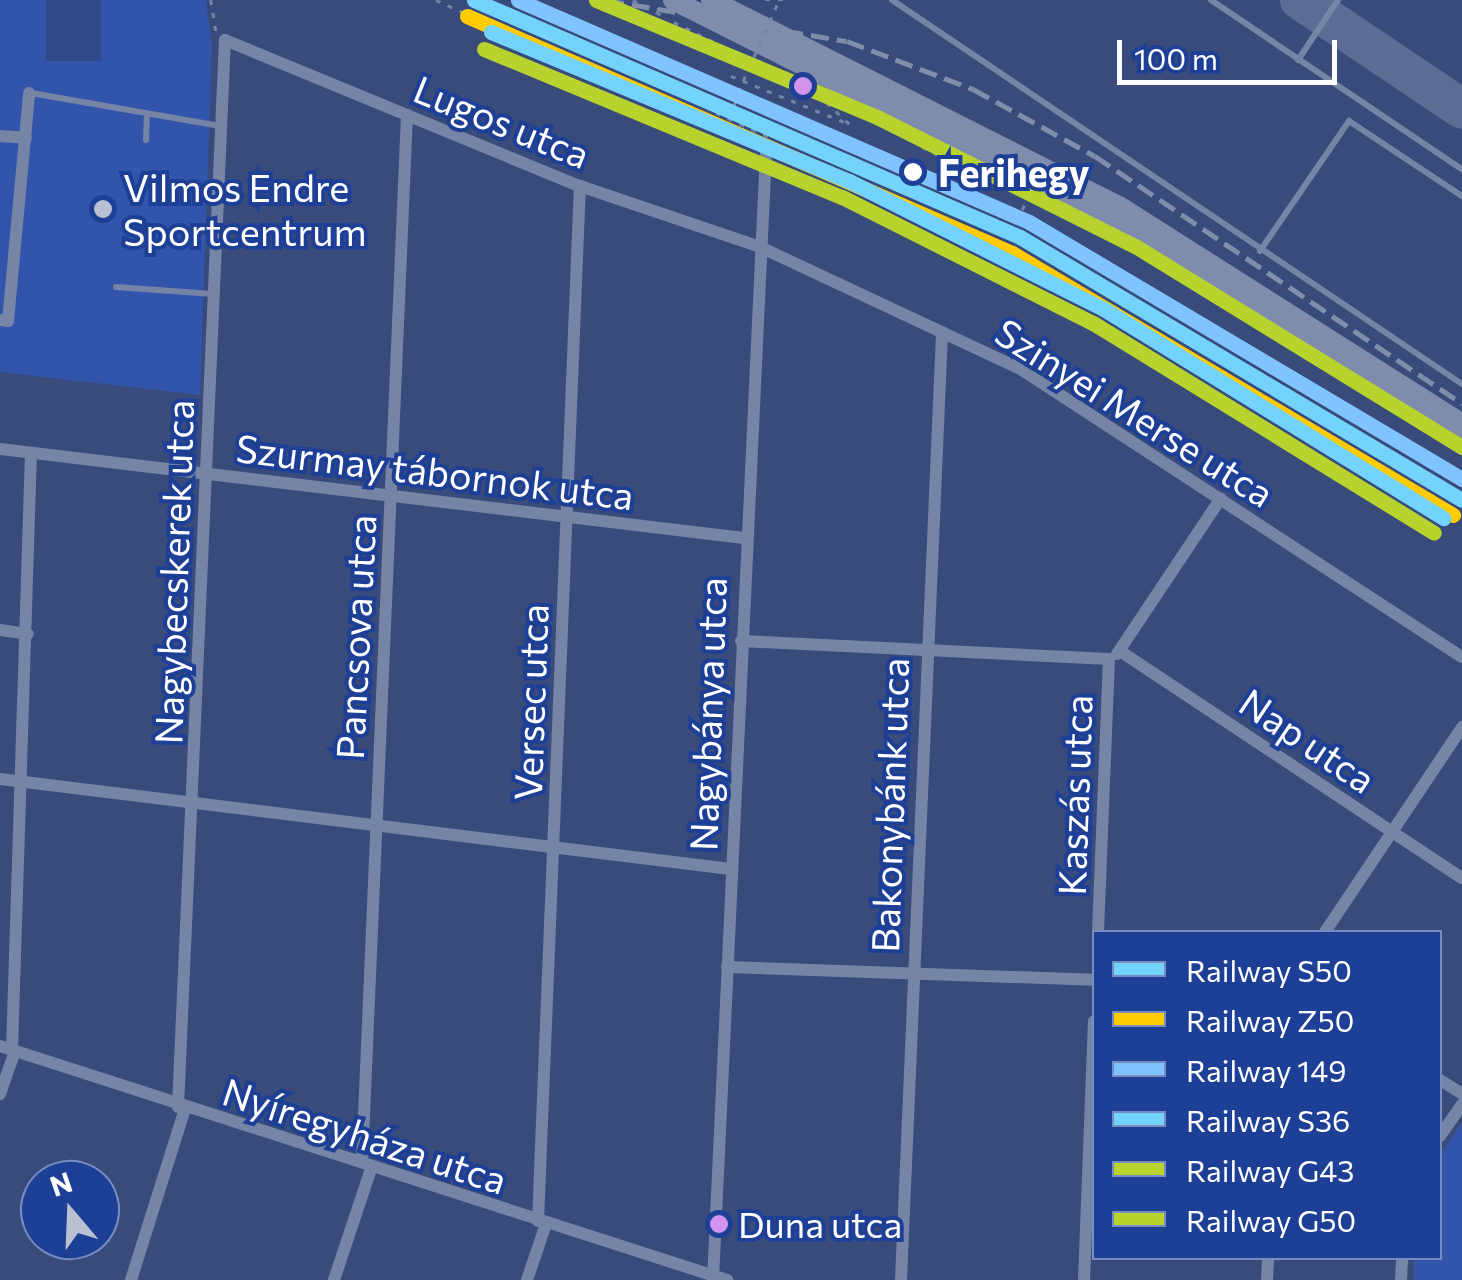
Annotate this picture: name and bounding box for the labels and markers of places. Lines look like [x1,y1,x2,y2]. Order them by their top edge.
unlabelled marker [793,76,813,96]
place label: Ferihegy [938,149,1089,195]
marker: Ferihegy [897,156,929,188]
place label: Vilmos Endre Sportcentrum [123,164,367,253]
marker: Vilmos Endre Sportcentrum [92,198,114,220]
place label: Duna utca [738,1202,902,1246]
marker: Duna utca [709,1214,729,1234]

